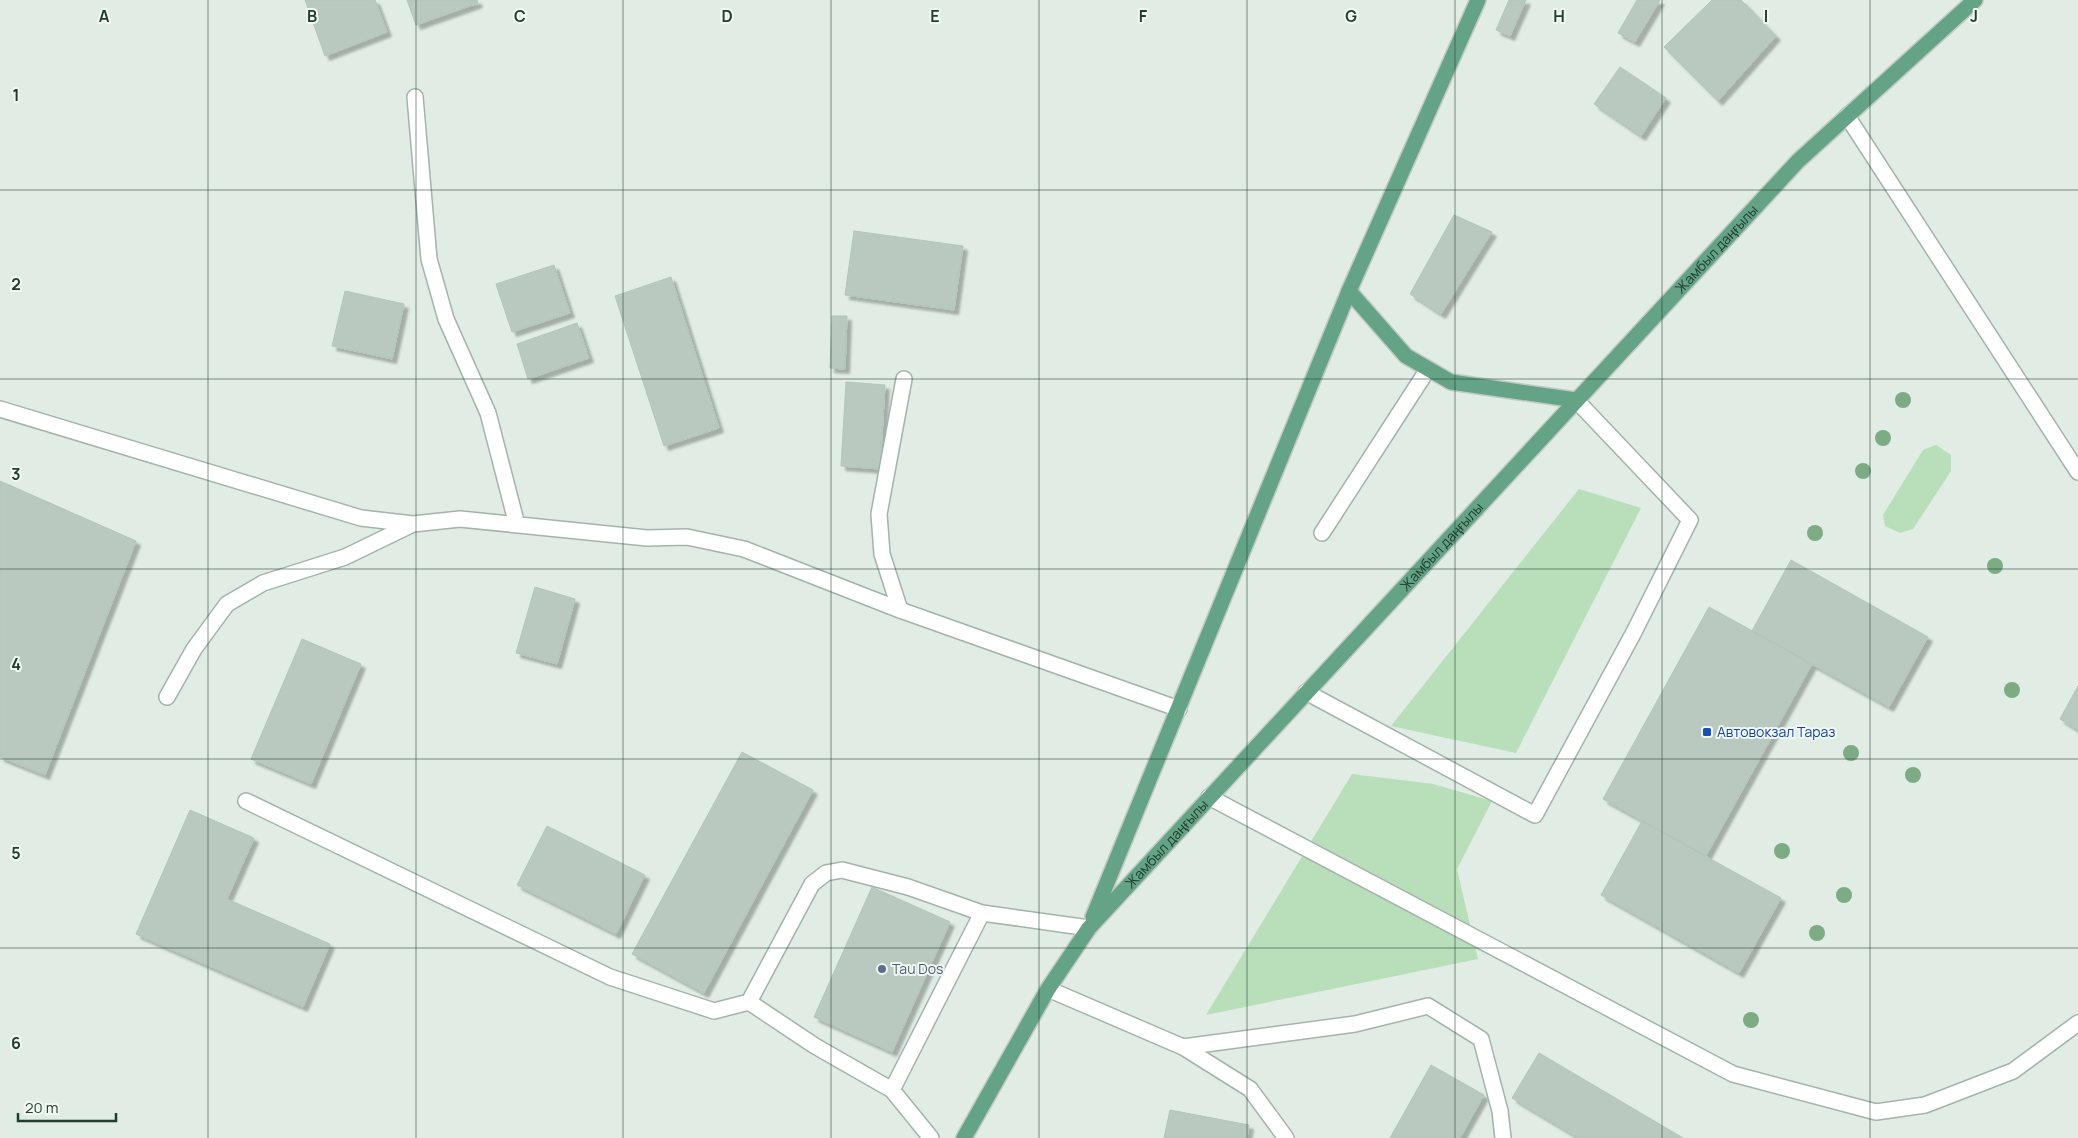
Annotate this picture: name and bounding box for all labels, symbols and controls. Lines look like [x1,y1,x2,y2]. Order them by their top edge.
text: A [99,5,110,27]
text: B [307,5,317,27]
text: C [514,5,526,27]
text: D [721,5,733,27]
text: E [930,5,940,27]
text: F [1139,5,1148,27]
text: G [1345,5,1357,27]
text: H [1553,5,1565,27]
text: I [1764,5,1768,27]
text: J [1970,5,1978,27]
text: 1 [12,84,20,106]
street label: Жамбыл даңғылы [1670,200,1762,297]
text: 2 [11,273,21,295]
text: 3 [11,463,21,485]
street label: Жамбыл даңғылы [1395,498,1487,595]
text: 4 [11,653,21,675]
place label: Автовокзал Тараз [1717,722,1835,741]
marker: Автовокзал Тараз [1701,726,1713,738]
street label: Жамбыл даңғылы [1121,795,1212,892]
text: 5 [11,842,21,864]
place label: Tau Dos [892,959,943,978]
marker: Tau Dos [876,963,888,975]
text: 6 [11,1032,21,1054]
scale bar [18,1090,115,1122]
text: 20 m [25,1097,58,1118]

